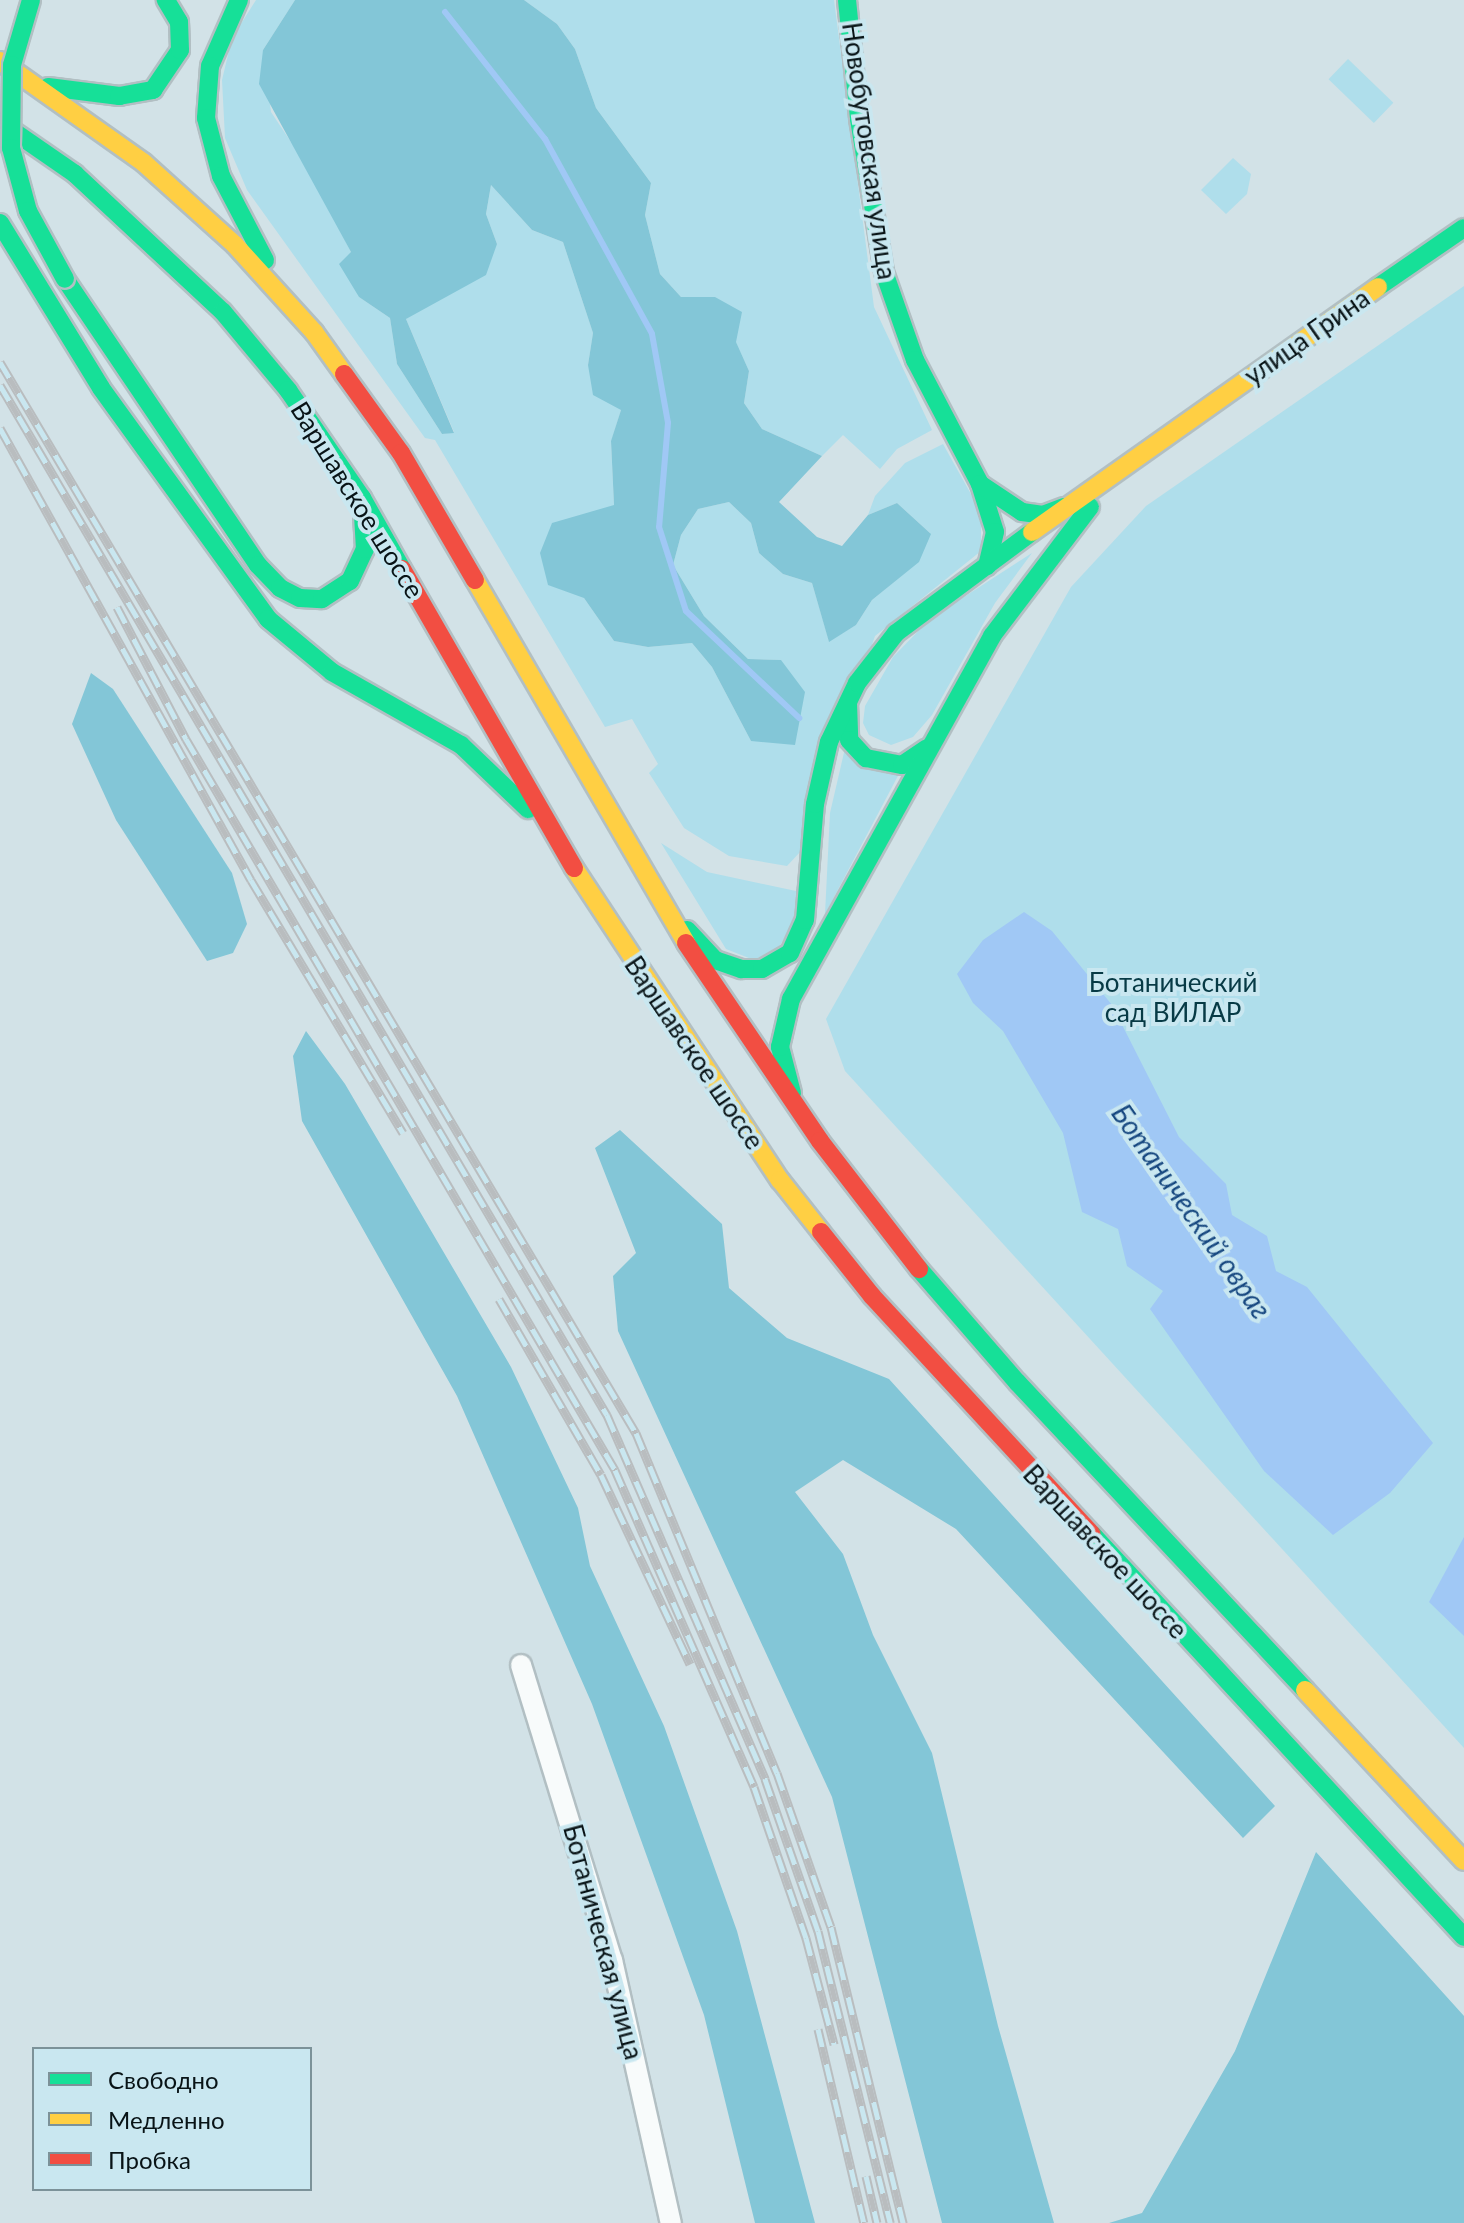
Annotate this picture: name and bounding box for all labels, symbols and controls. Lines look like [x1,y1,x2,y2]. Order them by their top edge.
street label: Новобутовская улица [835,20,903,282]
street label: улица Грина [1238,282,1376,392]
street label: Варшавское шоссе [284,396,430,604]
street label: Варшавское шоссе [618,951,770,1155]
park label: Ботанический сад ВИЛАР [1089,967,1257,1028]
water label: Ботанический овраг [1105,1097,1279,1325]
street label: Варшавское шоссе [1017,1459,1193,1645]
street label: Ботаническая улица [557,1821,649,2063]
legend [32,2047,312,2191]
text: Свободно [108,2065,219,2094]
text: Медленно [108,2105,225,2134]
text: Пробка [108,2145,191,2174]

